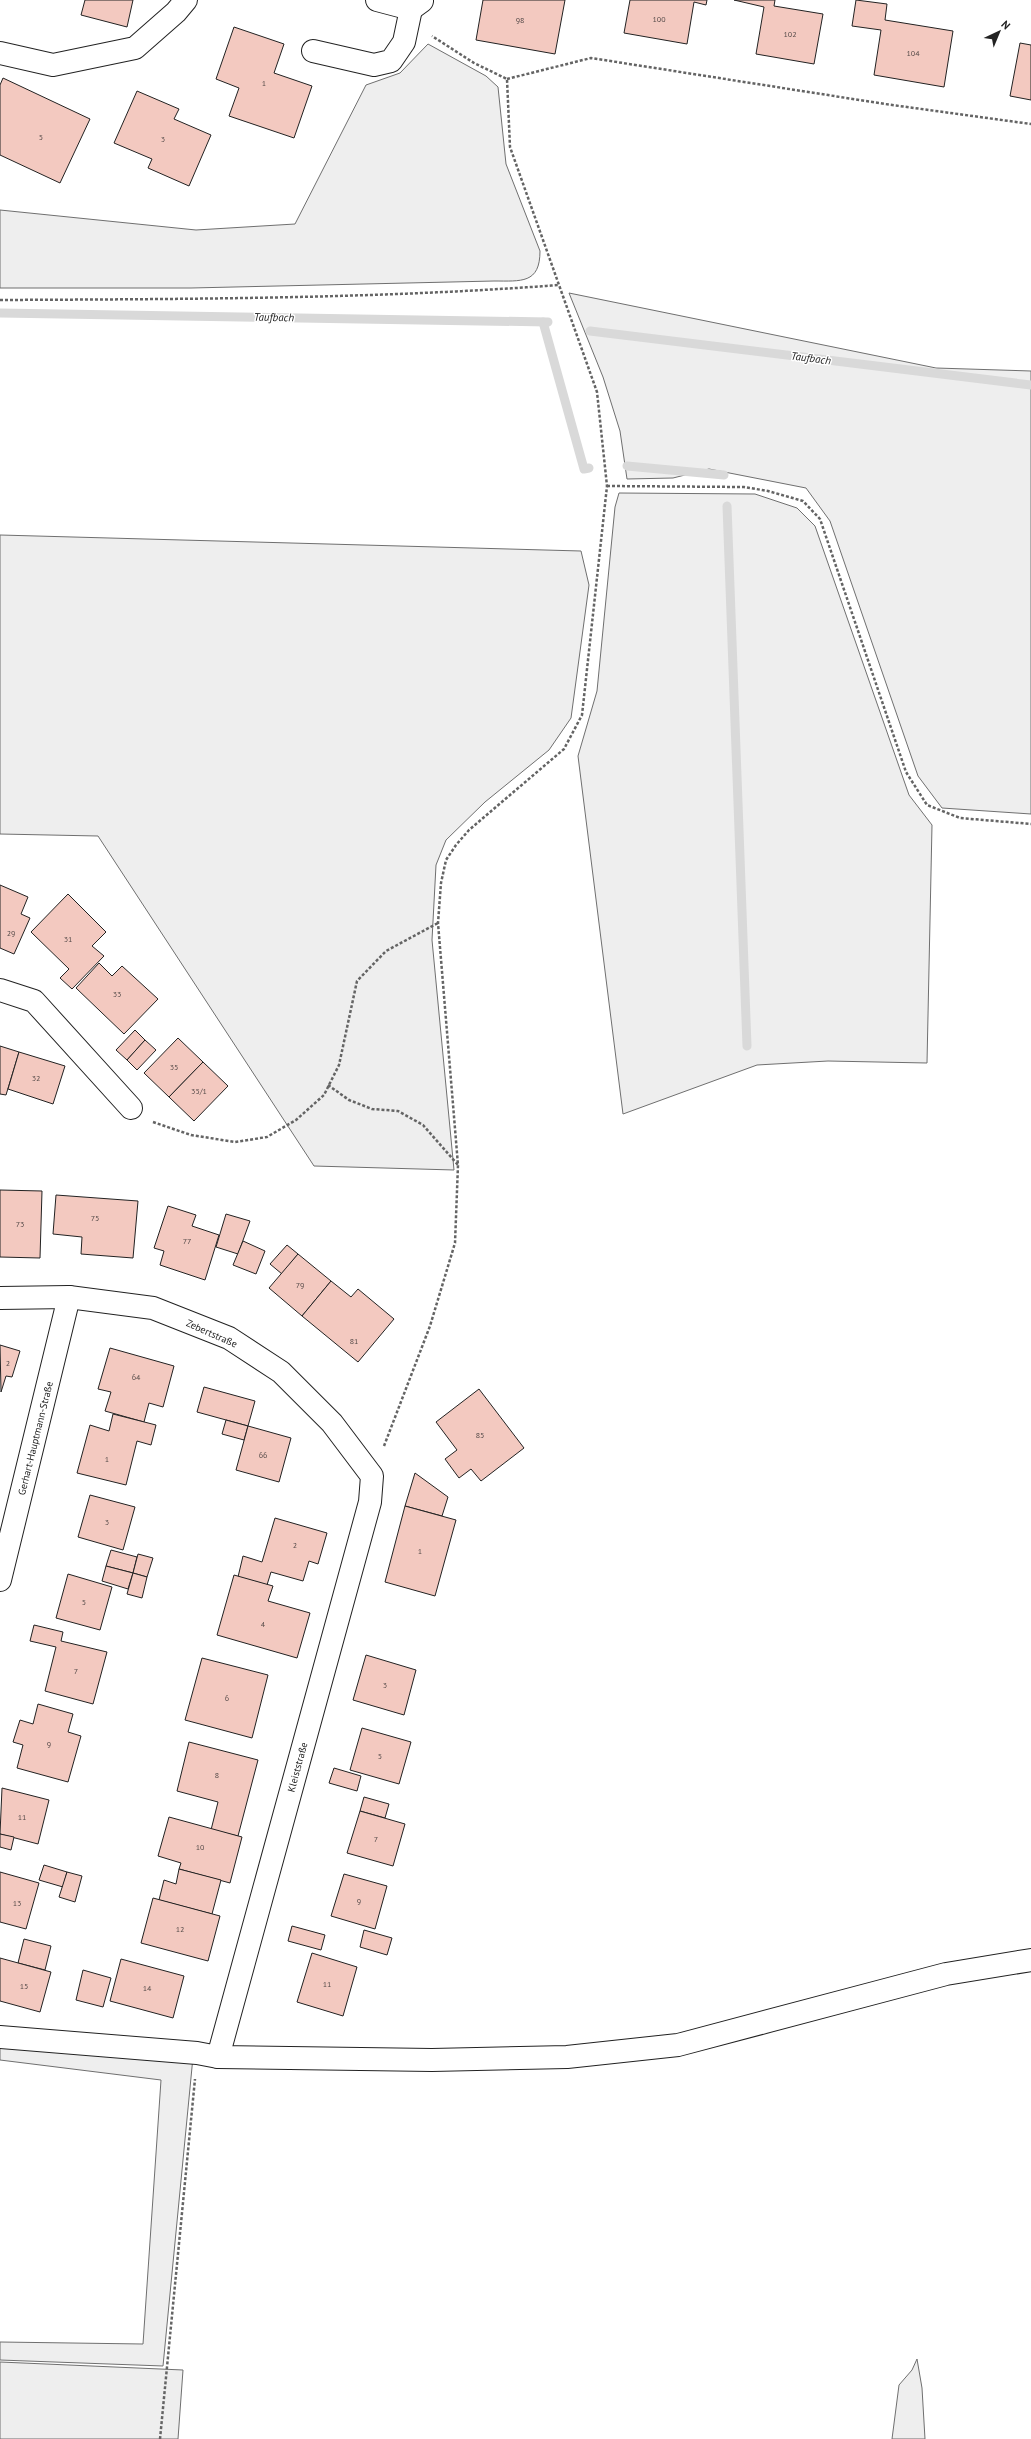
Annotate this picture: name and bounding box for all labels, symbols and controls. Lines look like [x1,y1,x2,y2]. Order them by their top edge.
north arrow [979,12,1019,52]
house number: 100 [652,14,666,24]
house number: 98 [516,15,524,25]
text: N [998,17,1013,32]
house number: 102 [783,29,797,39]
house number: 104 [906,48,920,58]
house number: 1 [262,78,266,88]
house number: 5 [39,132,43,142]
house number: 3 [161,134,165,144]
water label: Taufbach [254,310,294,324]
water label: Taufbach [790,349,832,367]
house number: 29 [7,928,15,938]
house number: 31 [64,934,72,944]
house number: 33 [113,989,121,999]
house number: 35 [170,1062,178,1072]
house number: 32 [32,1073,40,1083]
house number: 35/1 [191,1086,207,1096]
house number: 75 [91,1213,99,1223]
house number: 73 [16,1219,24,1229]
house number: 77 [183,1236,191,1246]
house number: 79 [296,1280,304,1290]
street label: Zebertstraße [184,1316,239,1350]
house number: 81 [350,1336,358,1346]
house number: 2 [6,1358,10,1368]
house number: 64 [132,1372,141,1382]
street label: Gerhart-Hauptmann-Straße [15,1380,56,1496]
house number: 85 [476,1430,484,1440]
house number: 66 [259,1450,267,1460]
house number: 1 [105,1454,109,1464]
house number: 3 [105,1517,109,1527]
house number: 2 [293,1540,297,1550]
house number: 1 [418,1546,422,1556]
house number: 5 [82,1597,86,1607]
house number: 4 [261,1619,266,1629]
house number: 7 [74,1666,78,1676]
house number: 3 [383,1680,387,1690]
house number: 6 [225,1693,229,1703]
house number: 9 [47,1739,51,1749]
street label: Kleiststraße [285,1741,310,1794]
house number: 5 [378,1751,382,1761]
house number: 8 [215,1770,219,1780]
house number: 11 [18,1812,26,1822]
house number: 7 [374,1834,378,1844]
house number: 10 [196,1842,205,1852]
house number: 9 [357,1896,361,1906]
house number: 13 [13,1898,21,1908]
house number: 12 [176,1924,184,1934]
house number: 11 [323,1979,331,1989]
house number: 15 [20,1981,28,1991]
house number: 14 [143,1983,152,1993]

